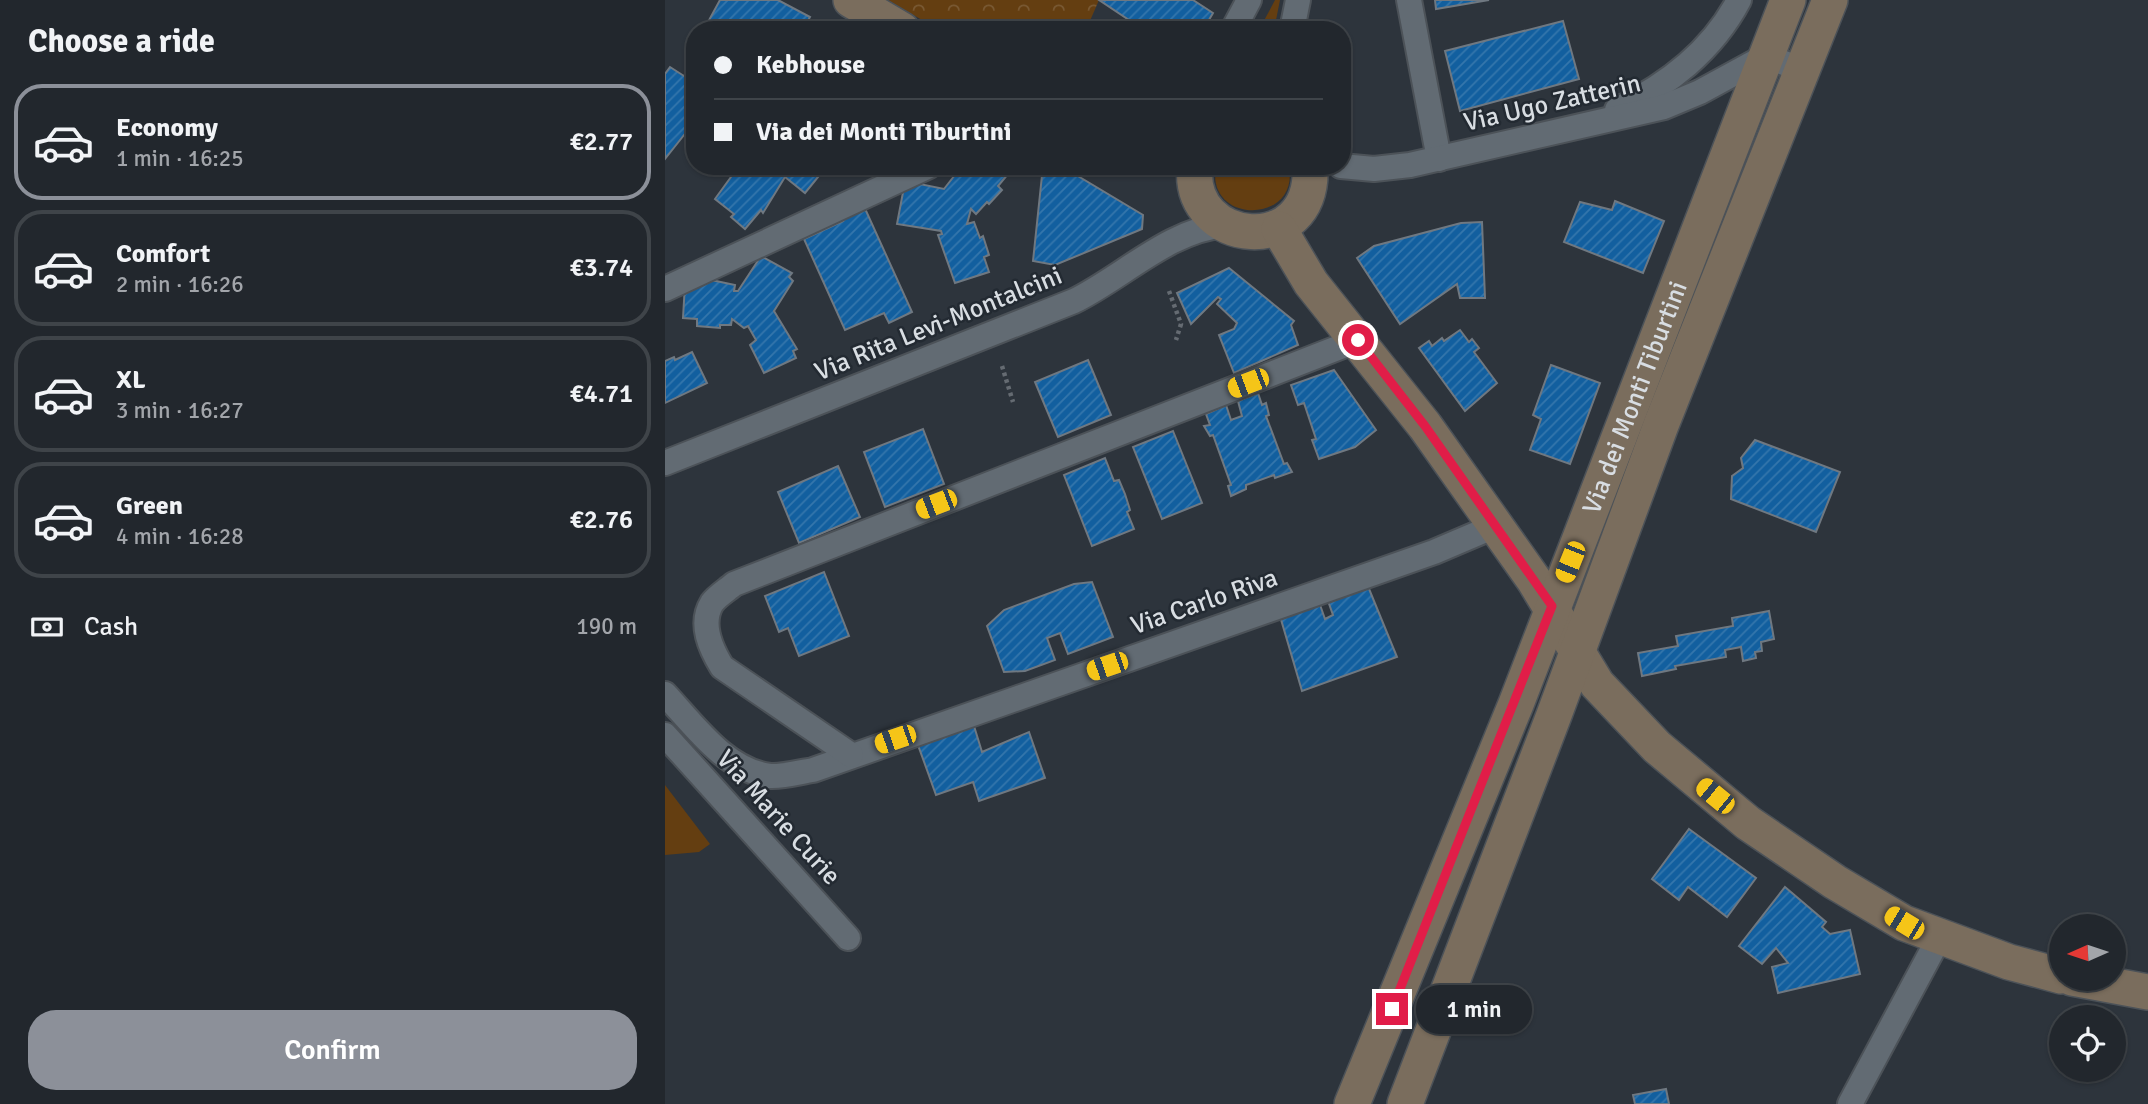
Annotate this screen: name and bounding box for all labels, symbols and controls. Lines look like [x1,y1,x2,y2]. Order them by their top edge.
text: Choose a ride [28,22,215,61]
text: Kebhouse [756,49,865,81]
street label: Via Ugo Zatterin [1461,67,1644,139]
icon: car [32,111,95,174]
text: Economy [116,112,218,144]
text: Via dei Monti Tiburtini [756,116,1012,148]
text: €2.77 [570,126,633,158]
text: 1 min · 16:25 [116,144,244,173]
icon: car [32,237,95,300]
text: Comfort [116,238,210,270]
text: €3.74 [570,252,633,284]
street label: Via Rita Levi-Montalcini [810,260,1067,388]
text: 2 min · 16:26 [116,270,244,299]
street label: Via dei Monti Tiburtini [1576,277,1695,519]
route start [1342,324,1374,356]
icon: car [32,363,95,426]
text: XL [116,364,146,396]
car [1225,366,1272,400]
text: €4.71 [570,378,633,410]
text: 3 min · 16:27 [116,396,244,425]
car [913,487,960,521]
icon: car [32,489,95,552]
text: Green [116,490,183,522]
text: €2.76 [570,504,633,536]
text: 4 min · 16:28 [116,522,244,551]
car [1553,539,1588,585]
street label: Via Carlo Riva [1127,562,1282,642]
icon: cash [28,608,66,646]
text: Cash [84,611,138,643]
text: 190 m [576,612,637,641]
car [1084,649,1131,683]
car [872,722,919,756]
street label: Via Marie Curie [709,744,847,892]
car [1693,775,1738,817]
car [1881,903,1928,943]
north arrow [2049,914,2126,990]
map controls [2049,914,2126,1082]
callout: 1 min [1417,984,1532,1034]
route end [1376,993,1408,1025]
text: 1 min [1446,995,1502,1024]
button: locate [2049,1005,2126,1082]
button: Confirm [28,1010,637,1090]

